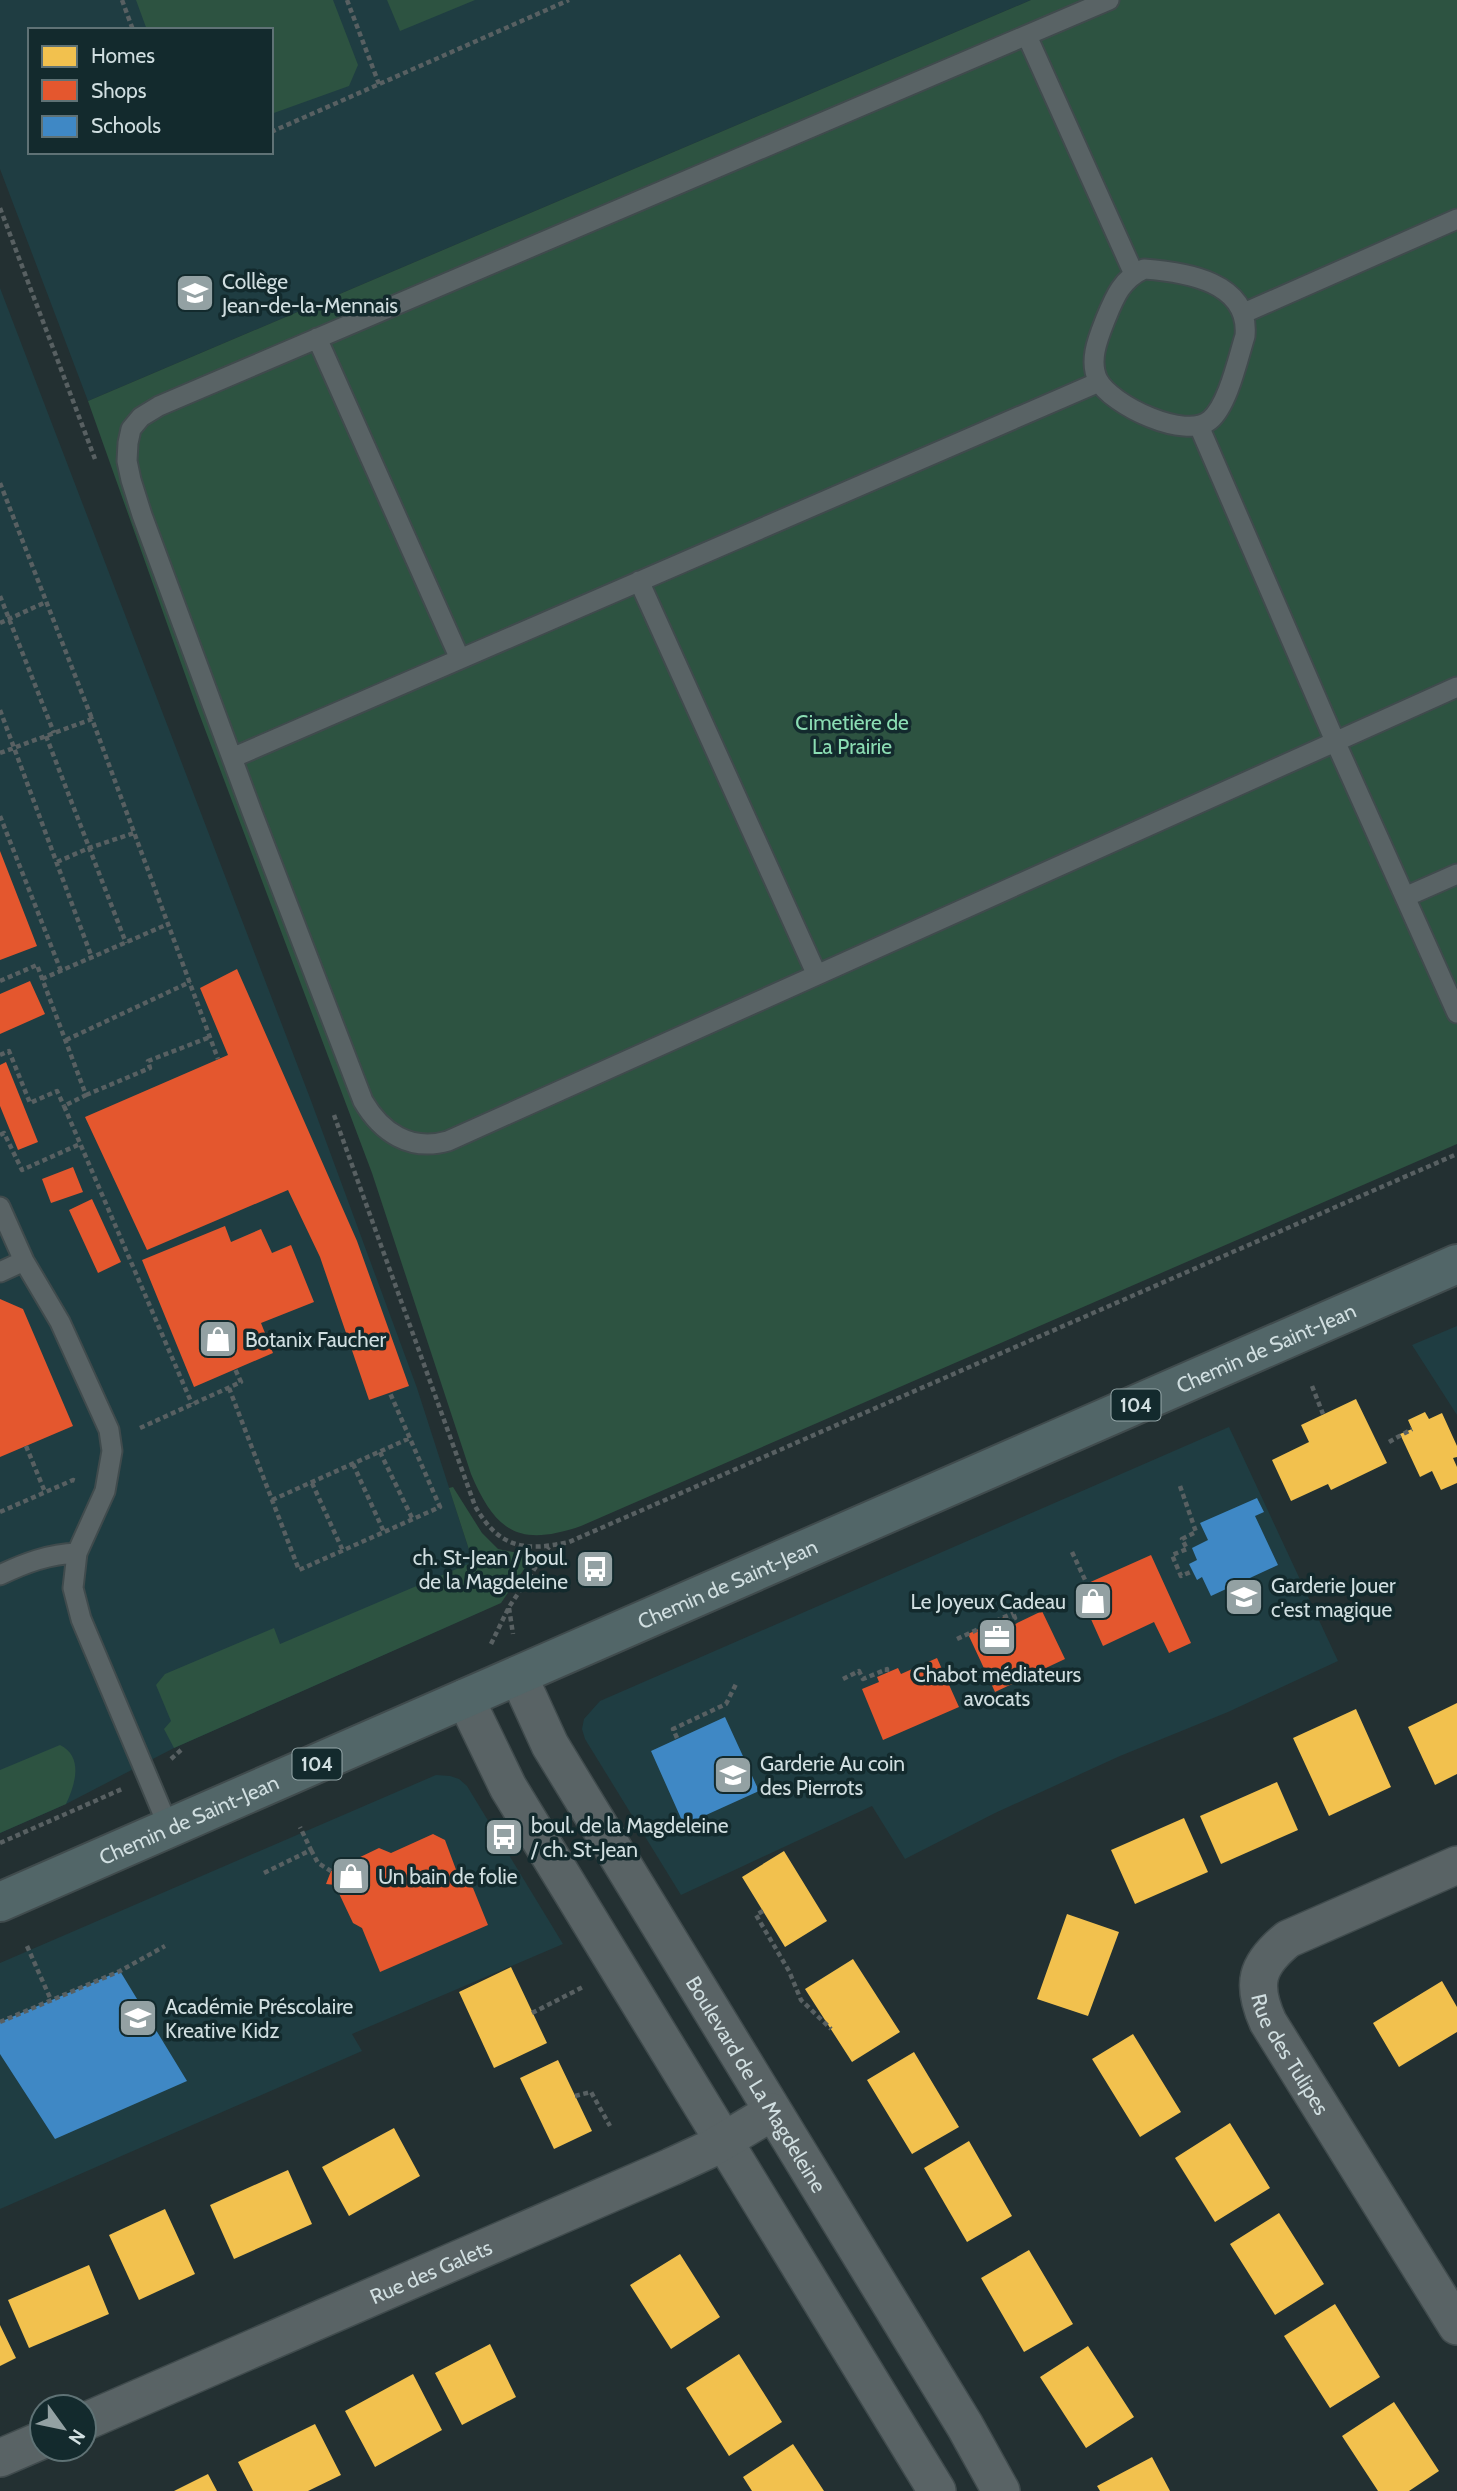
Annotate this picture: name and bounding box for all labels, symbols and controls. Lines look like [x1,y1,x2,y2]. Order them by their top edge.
legend [28,28,273,154]
text: Homes [91,43,155,68]
text: Shops [91,78,147,103]
text: Schools [91,113,161,138]
place label: Collège Jean-de-la-Mennais [221,269,398,318]
school or university icon: Collège Jean-de-la-Mennais [174,272,216,314]
park label: Cimetière de La Prairie [795,710,909,759]
street label: Chemin de Saint-Jean [1172,1297,1360,1398]
shop icon: Botanix Faucher [197,1318,239,1360]
place label: Botanix Faucher [245,1327,387,1352]
road number: 104 [1112,1390,1160,1420]
street label: Chemin de Saint-Jean [634,1533,821,1634]
place label: ch. St-Jean / boul. de la Magdeleine [413,1545,568,1594]
bus stop icon: ch. St-Jean / boul. de la Magdeleine [574,1548,616,1590]
place label: Garderie Jouer c'est magique [1271,1573,1396,1622]
school or university icon: Garderie Jouer c'est magique [1223,1576,1265,1618]
shop icon: Le Joyeux Cadeau [1072,1580,1114,1622]
place label: Le Joyeux Cadeau [910,1589,1066,1614]
office icon: Chabot médiateurs avocats [976,1616,1018,1658]
place label: Chabot médiateurs avocats [913,1662,1082,1711]
road number: 104 [292,1748,342,1780]
place label: Garderie Au coin des Pierrots [760,1751,905,1800]
school or university icon: Garderie Au coin des Pierrots [712,1754,754,1796]
street label: Chemin de Saint-Jean [95,1769,282,1870]
place label: boul. de la Magdeleine / ch. St-Jean [530,1813,729,1862]
bus stop icon: boul. de la Magdeleine / ch. St-Jean [483,1816,525,1858]
shop icon: Un bain de folie [330,1855,372,1897]
place label: Un bain de folie [378,1864,518,1889]
street label: Boulevard de La Magdeleine [681,1971,832,2197]
street label: Rue des Tulipes [1247,1991,1335,2119]
place label: Académie Préscolaire Kreative Kidz [165,1994,354,2043]
school or university icon: Académie Préscolaire Kreative Kidz [117,1997,159,2039]
street label: Rue des Galets [366,2234,496,2309]
north arrow [28,2393,98,2463]
text: N [64,2425,90,2449]

